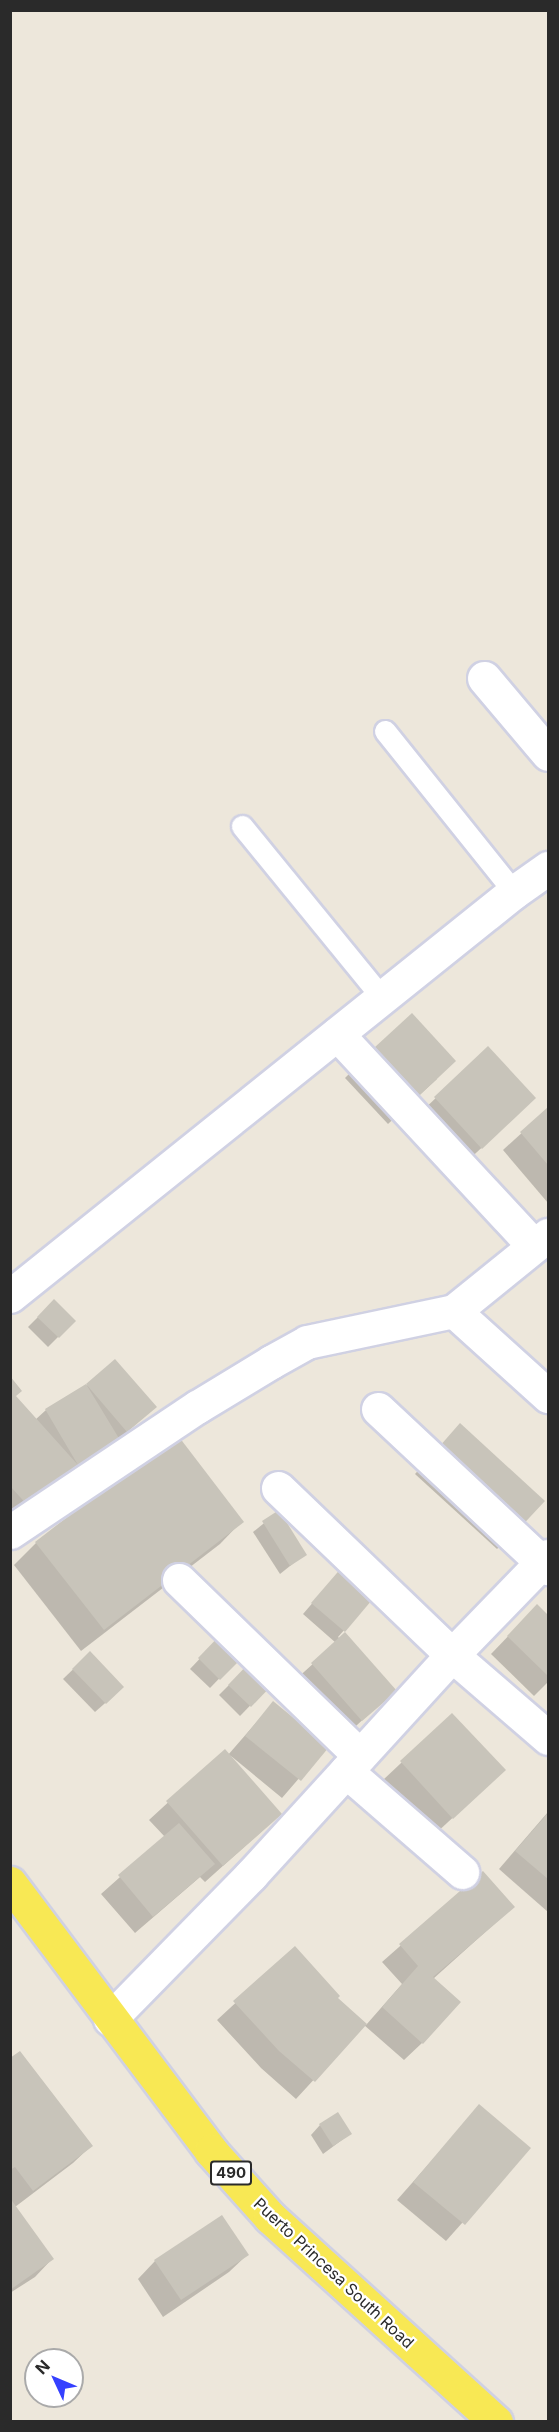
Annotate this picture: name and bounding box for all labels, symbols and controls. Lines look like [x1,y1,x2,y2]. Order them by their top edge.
road number: 490 [210,2161,252,2185]
street label: Puerto Princesa South Road [250,2194,418,2352]
north arrow [24,2348,84,2408]
text: N [31,2356,54,2378]

